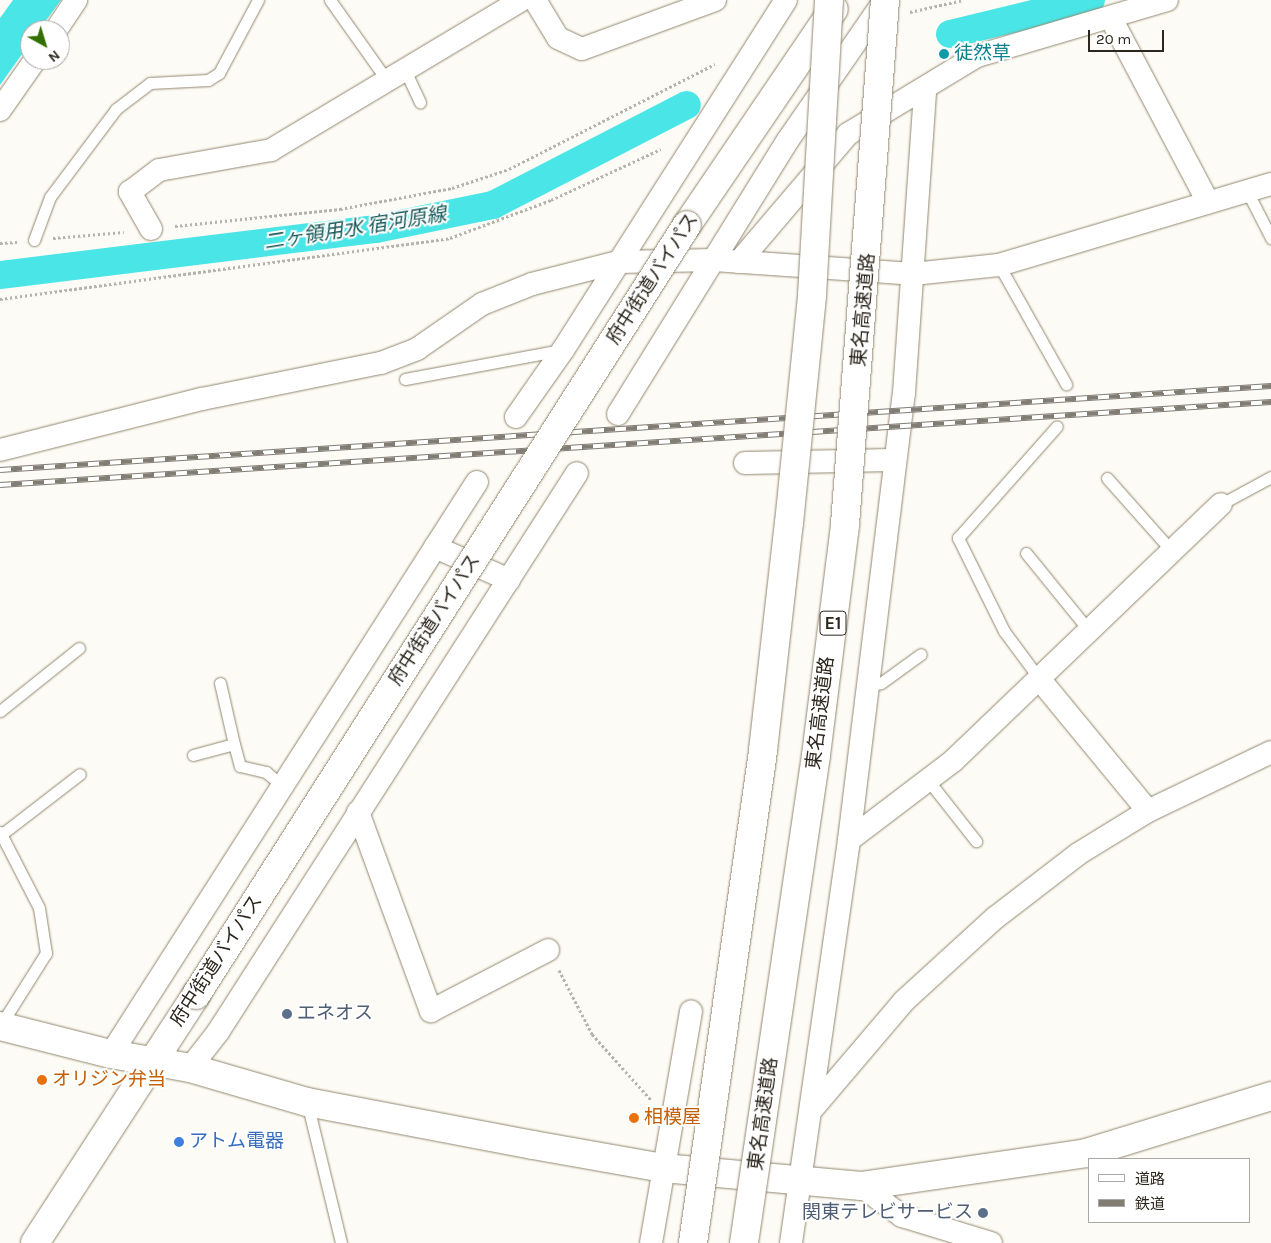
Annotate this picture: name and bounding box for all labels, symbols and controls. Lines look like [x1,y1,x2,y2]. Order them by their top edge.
north arrow [20,20,70,70]
scale bar [1091,20,1167,52]
text: 20 m [1096,30,1131,48]
place label: 徒然草 [954,43,1011,65]
text: N [45,46,63,66]
marker: 徒然草 [938,48,950,60]
water label: 二ヶ領用水 宿河原線 [262,202,448,254]
street label: 府中街道バイパス [602,209,704,349]
street label: 東名高速道路 [848,252,880,368]
street label: 府中街道バイパス [384,550,486,690]
road number: E1 [819,608,847,638]
street label: 東名高速道路 [803,655,839,771]
street label: 府中街道バイパス [166,891,268,1031]
place label: エネオス [297,1003,373,1025]
marker: エネオス [281,1008,293,1020]
street label: 東名高速道路 [745,1056,783,1172]
place label: オリジン弁当 [52,1069,166,1091]
marker: オリジン弁当 [36,1074,48,1086]
place label: 相模屋 [644,1107,701,1129]
marker: 相模屋 [628,1112,640,1124]
place label: アトム電器 [189,1131,284,1153]
marker: アトム電器 [173,1136,185,1148]
legend [1088,1158,1251,1223]
text: 道路 [1135,1170,1165,1188]
text: 鉄道 [1135,1195,1165,1213]
place label: 関東テレビサービス [802,1202,973,1224]
marker: 関東テレビサービス [977,1207,989,1219]

